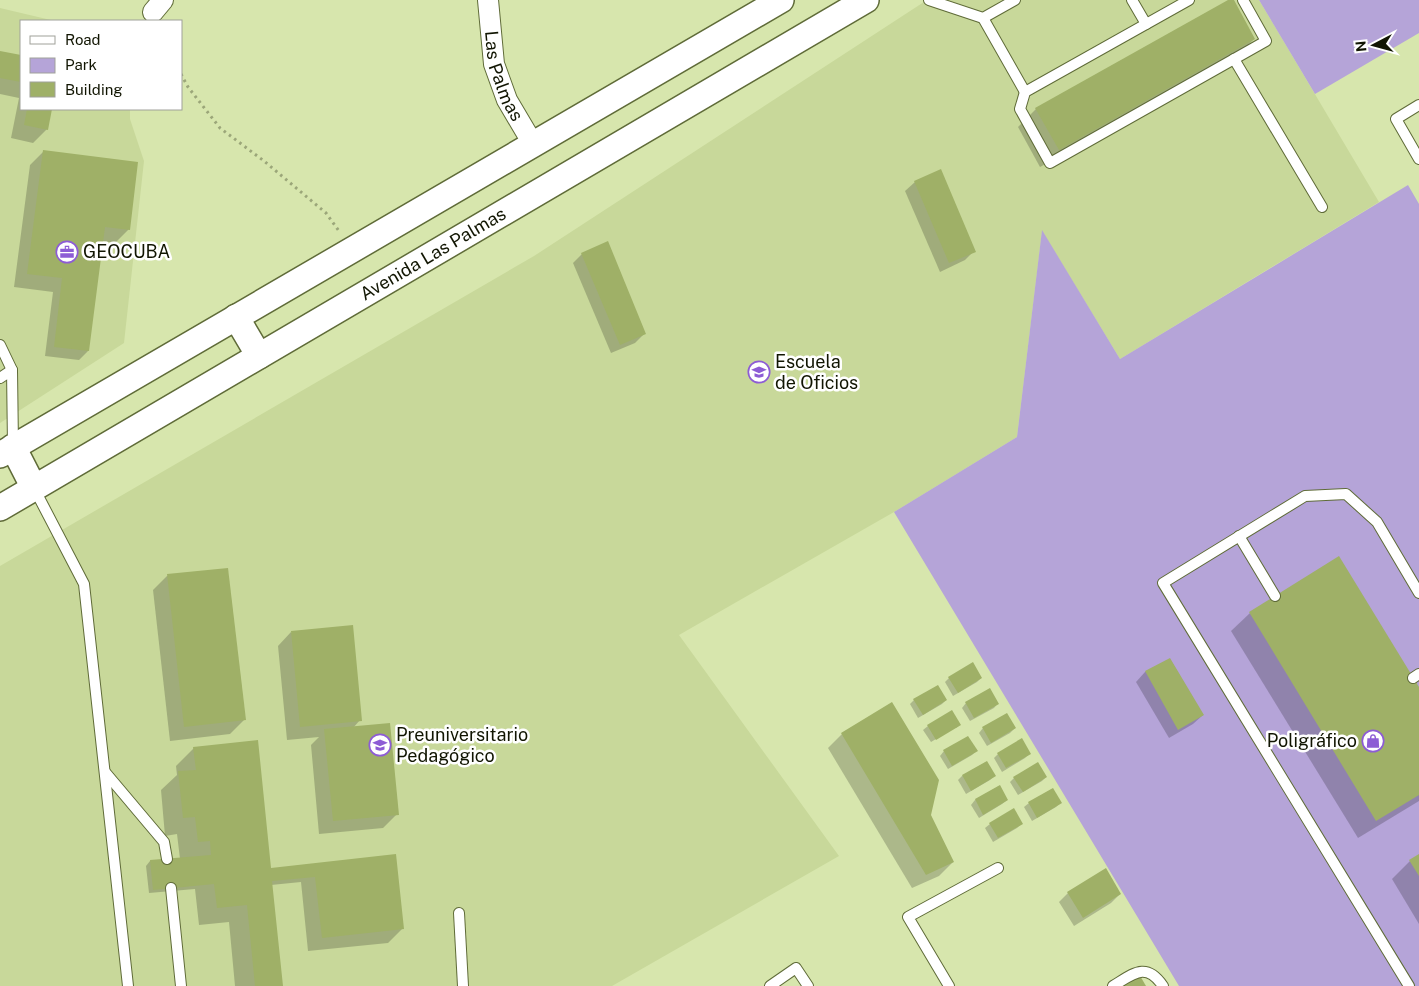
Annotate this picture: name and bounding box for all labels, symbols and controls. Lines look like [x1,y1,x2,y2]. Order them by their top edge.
legend [20,20,182,110]
north arrow [1349,20,1399,70]
street label: Las Palmas [481,30,528,125]
text: Road [65,31,101,48]
text: N [1353,40,1370,53]
text: Park [65,56,97,73]
text: Building [65,81,123,98]
street label: Avenida Las Palmas [356,203,509,304]
office icon: GEOCUBA [55,240,79,264]
place label: GEOCUBA [83,241,170,262]
place label: Escuela de Oficios [775,351,858,393]
school or university icon: Escuela de Oficios [747,360,771,384]
place label: Preuniversitario Pedagógico [396,724,528,766]
shop icon: Poligráfico [1361,729,1385,753]
place label: Poligráfico [1267,730,1357,751]
school or university icon: Preuniversitario Pedagógico [368,733,392,757]

